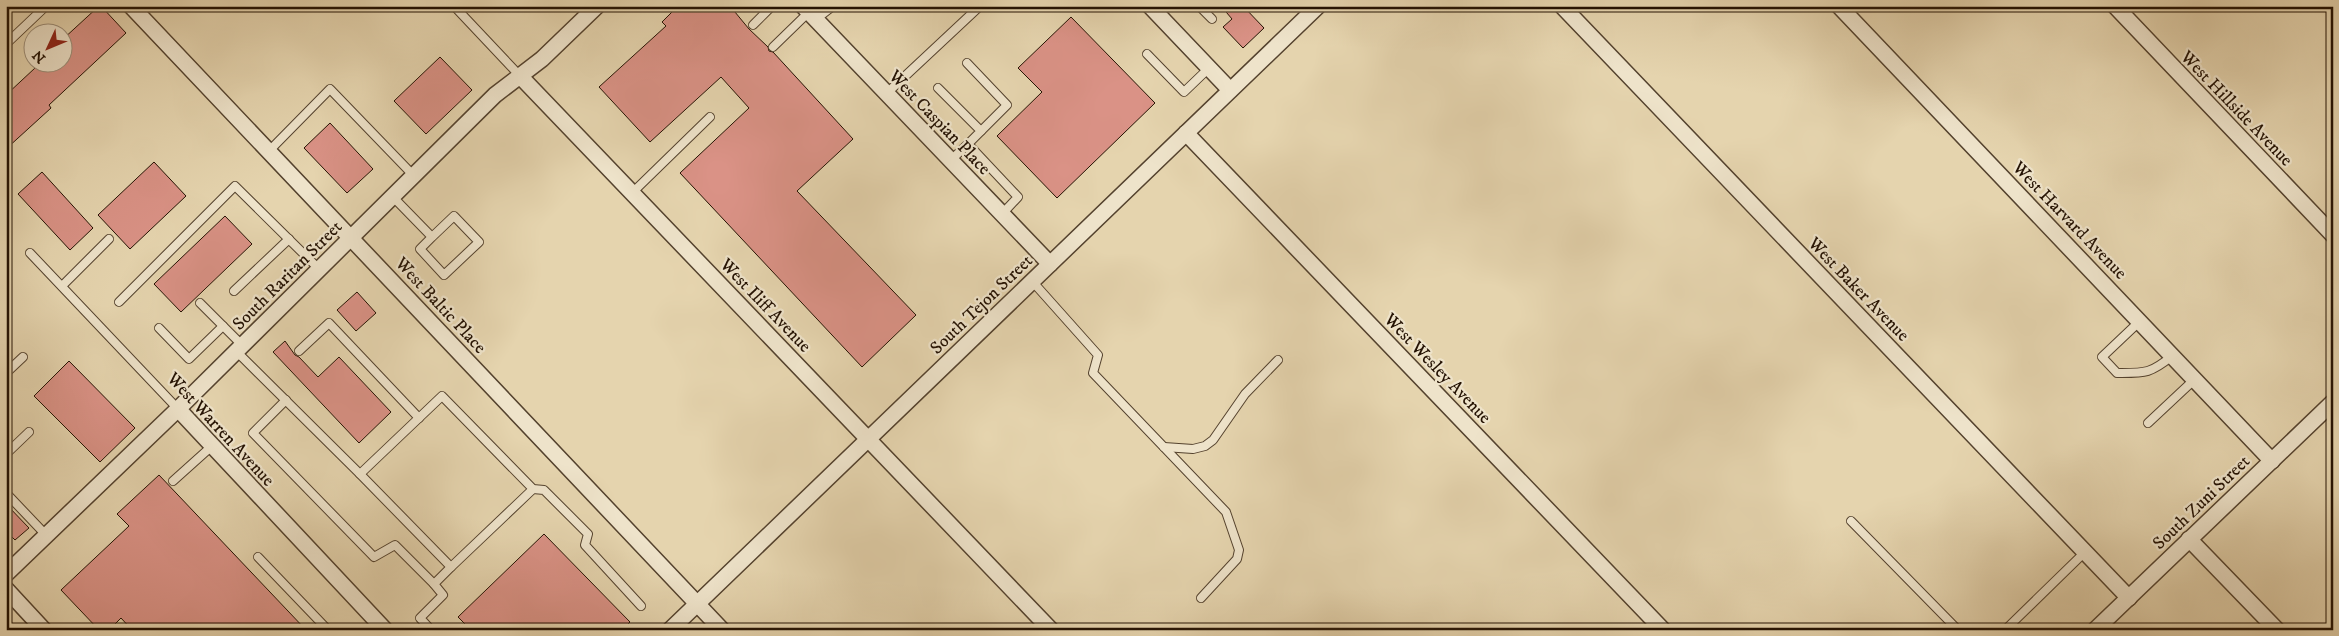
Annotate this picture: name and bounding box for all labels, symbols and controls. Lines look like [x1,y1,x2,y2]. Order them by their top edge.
north arrow [22,22,72,72]
text: N [29,46,50,67]
street label: West Hillside Avenue [2175,46,2297,171]
street label: West Caspian Place [883,65,995,180]
street label: West Harvard Avenue [2007,156,2131,284]
street label: South Raritan Street [228,216,347,335]
street label: West Baker Avenue [1802,232,1914,346]
street label: South Tejon Street [926,250,1038,359]
street label: West Baltic Place [389,252,491,358]
street label: West Iliff Avenue [714,253,816,357]
street label: West Wesley Avenue [1378,308,1496,428]
street label: West Warren Avenue [161,367,279,491]
street label: South Zuni Street [2148,451,2255,555]

